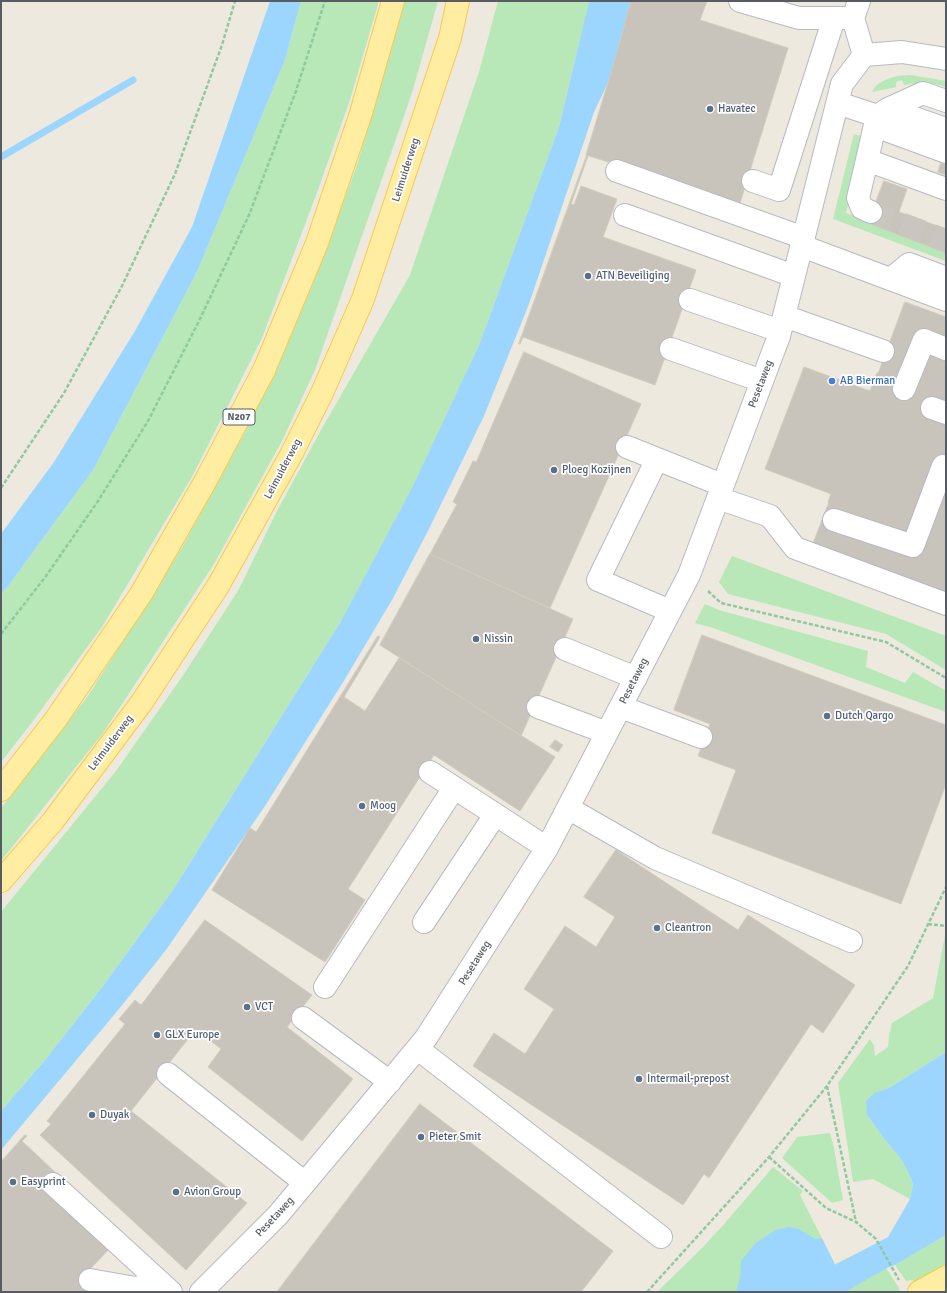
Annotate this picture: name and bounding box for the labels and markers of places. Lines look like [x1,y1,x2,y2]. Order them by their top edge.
place label: Havatec [718,102,756,116]
marker: Havatec [705,104,715,114]
place label: ATN Beveiliging [596,269,669,283]
marker: ATN Beveiliging [583,271,593,281]
place label: AB Bierman [840,374,895,388]
marker: AB Bierman [827,376,837,386]
place label: Ploeg Kozijnen [562,463,631,477]
marker: Ploeg Kozijnen [549,465,559,475]
place label: Nissin [484,632,513,646]
marker: Nissin [471,634,481,644]
place label: Dutch Qargo [835,709,894,723]
marker: Dutch Qargo [822,711,832,721]
place label: Moog [370,799,396,813]
marker: Moog [357,801,367,811]
place label: Cleantron [665,921,711,935]
marker: Cleantron [652,923,662,933]
place label: VCT [255,1000,273,1014]
marker: VCT [242,1002,252,1012]
place label: GLX Europe [165,1028,220,1042]
marker: GLX Europe [152,1030,162,1040]
place label: Intermail-prepost [647,1072,729,1086]
marker: Intermail-prepost [634,1074,644,1084]
place label: Duyak [100,1108,129,1122]
marker: Duyak [87,1110,97,1120]
place label: Pieter Smit [429,1130,481,1144]
marker: Pieter Smit [416,1132,426,1142]
place label: Easyprint [21,1175,66,1189]
marker: Easyprint [8,1177,18,1187]
place label: Avion Group [184,1185,241,1199]
marker: Avion Group [171,1187,181,1197]

